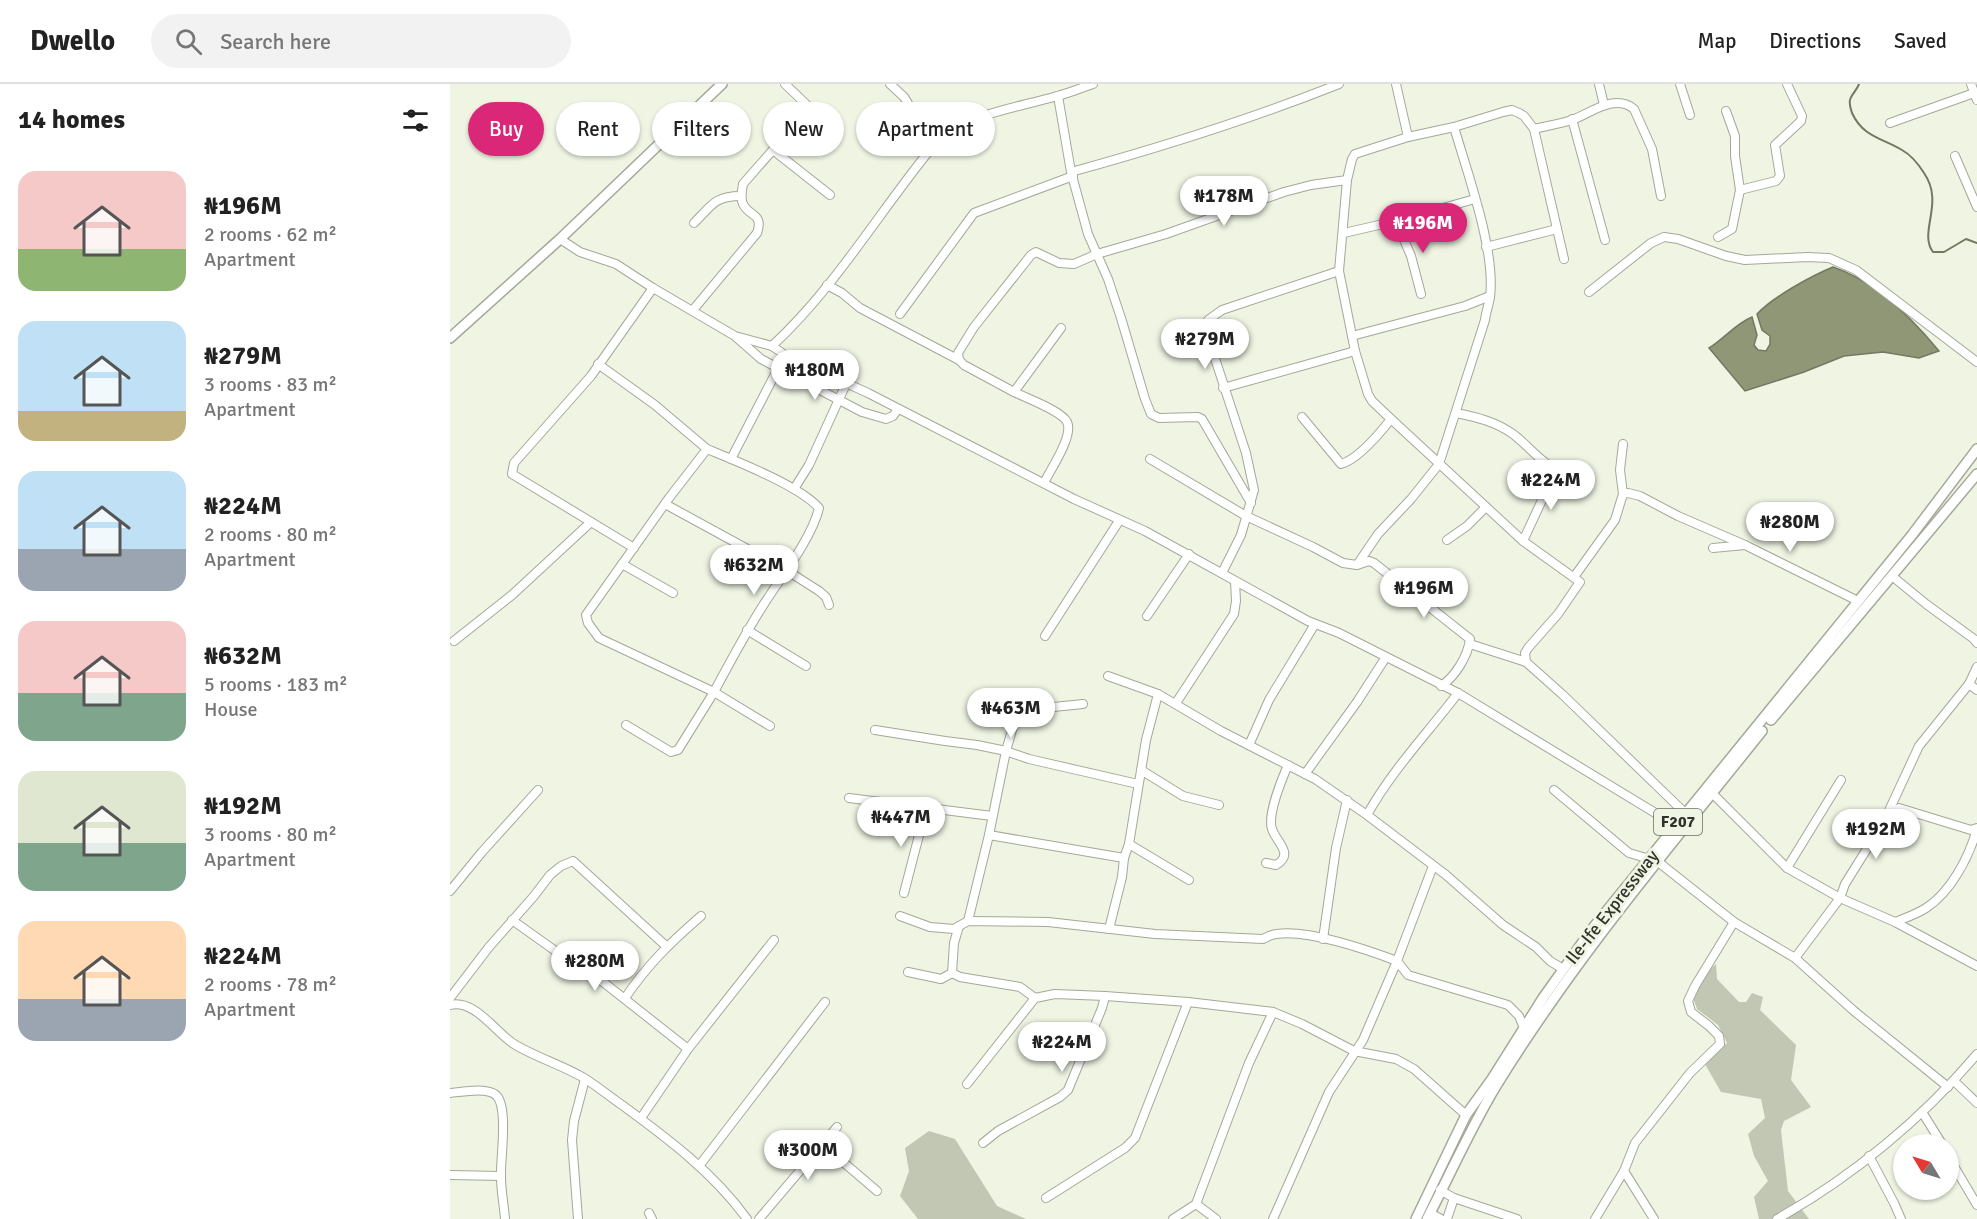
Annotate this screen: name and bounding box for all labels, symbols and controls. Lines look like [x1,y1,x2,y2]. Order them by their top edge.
search box [151,14,571,68]
text: Dwello [30,24,115,58]
icon: search [172,25,205,58]
text: Search here [220,28,331,55]
text: Map [1698,28,1736,54]
text: Directions [1769,28,1861,54]
text: Saved [1894,28,1947,54]
chip: Buy [468,102,544,156]
chip: Rent [556,102,640,156]
chip: Filters [652,102,751,156]
chip: New [763,102,844,156]
chip: Apartment [856,102,995,156]
text: 14 homes [18,104,125,136]
icon: filters [399,104,432,137]
pin: ₦178M [1182,176,1266,227]
text: ₦178M [1194,183,1254,208]
text: ₦196M [204,190,282,222]
icon: home [66,195,138,267]
pin: ₦196M [1381,203,1465,254]
text: ₦196M [1393,210,1453,235]
text: 2 rooms · 62 m² [204,222,337,247]
text: Apartment [204,247,296,272]
pin: ₦279M [1163,319,1247,370]
text: ₦279M [1175,326,1235,351]
text: ₦279M [204,340,282,372]
icon: home [66,345,138,417]
pin: ₦180M [773,350,857,401]
text: ₦180M [785,357,845,382]
text: 3 rooms · 83 m² [204,372,337,397]
text: Apartment [204,397,296,422]
pin: ₦224M [1509,460,1593,511]
text: ₦224M [1521,467,1581,492]
text: ₦224M [204,490,282,522]
icon: home [66,495,138,567]
pin: ₦280M [1748,502,1832,553]
text: ₦280M [1760,509,1820,534]
text: 2 rooms · 80 m² [204,522,337,547]
pin: ₦632M [712,545,796,596]
text: Apartment [204,547,296,572]
text: ₦632M [724,552,784,577]
pin: ₦196M [1382,568,1466,619]
text: ₦196M [1394,575,1454,600]
text: ₦632M [204,640,282,672]
icon: home [66,645,138,717]
text: 5 rooms · 183 m² [204,672,348,697]
pin: ₦463M [969,688,1053,739]
text: ₦463M [981,695,1041,720]
text: House [204,697,258,722]
text: ₦192M [204,790,282,822]
icon: home [66,795,138,867]
pin: ₦447M [859,797,943,848]
text: ₦447M [871,804,931,829]
road number: F207 [1654,809,1702,835]
pin: ₦192M [1834,809,1918,860]
text: ₦192M [1846,816,1906,841]
text: 3 rooms · 80 m² [204,822,337,847]
street label: Ile-Ife Expressway [1561,845,1664,969]
text: Apartment [204,847,296,872]
text: ₦224M [204,940,282,972]
pin: ₦280M [553,941,637,992]
icon: home [66,945,138,1017]
text: ₦280M [565,948,625,973]
text: 2 rooms · 78 m² [204,972,337,997]
text: Apartment [204,997,296,1022]
pin: ₦224M [1020,1022,1104,1073]
text: ₦224M [1032,1029,1092,1054]
pin: ₦300M [766,1130,850,1181]
north arrow [1893,1134,1959,1200]
map controls [1893,1134,1959,1200]
text: ₦300M [778,1137,838,1162]

